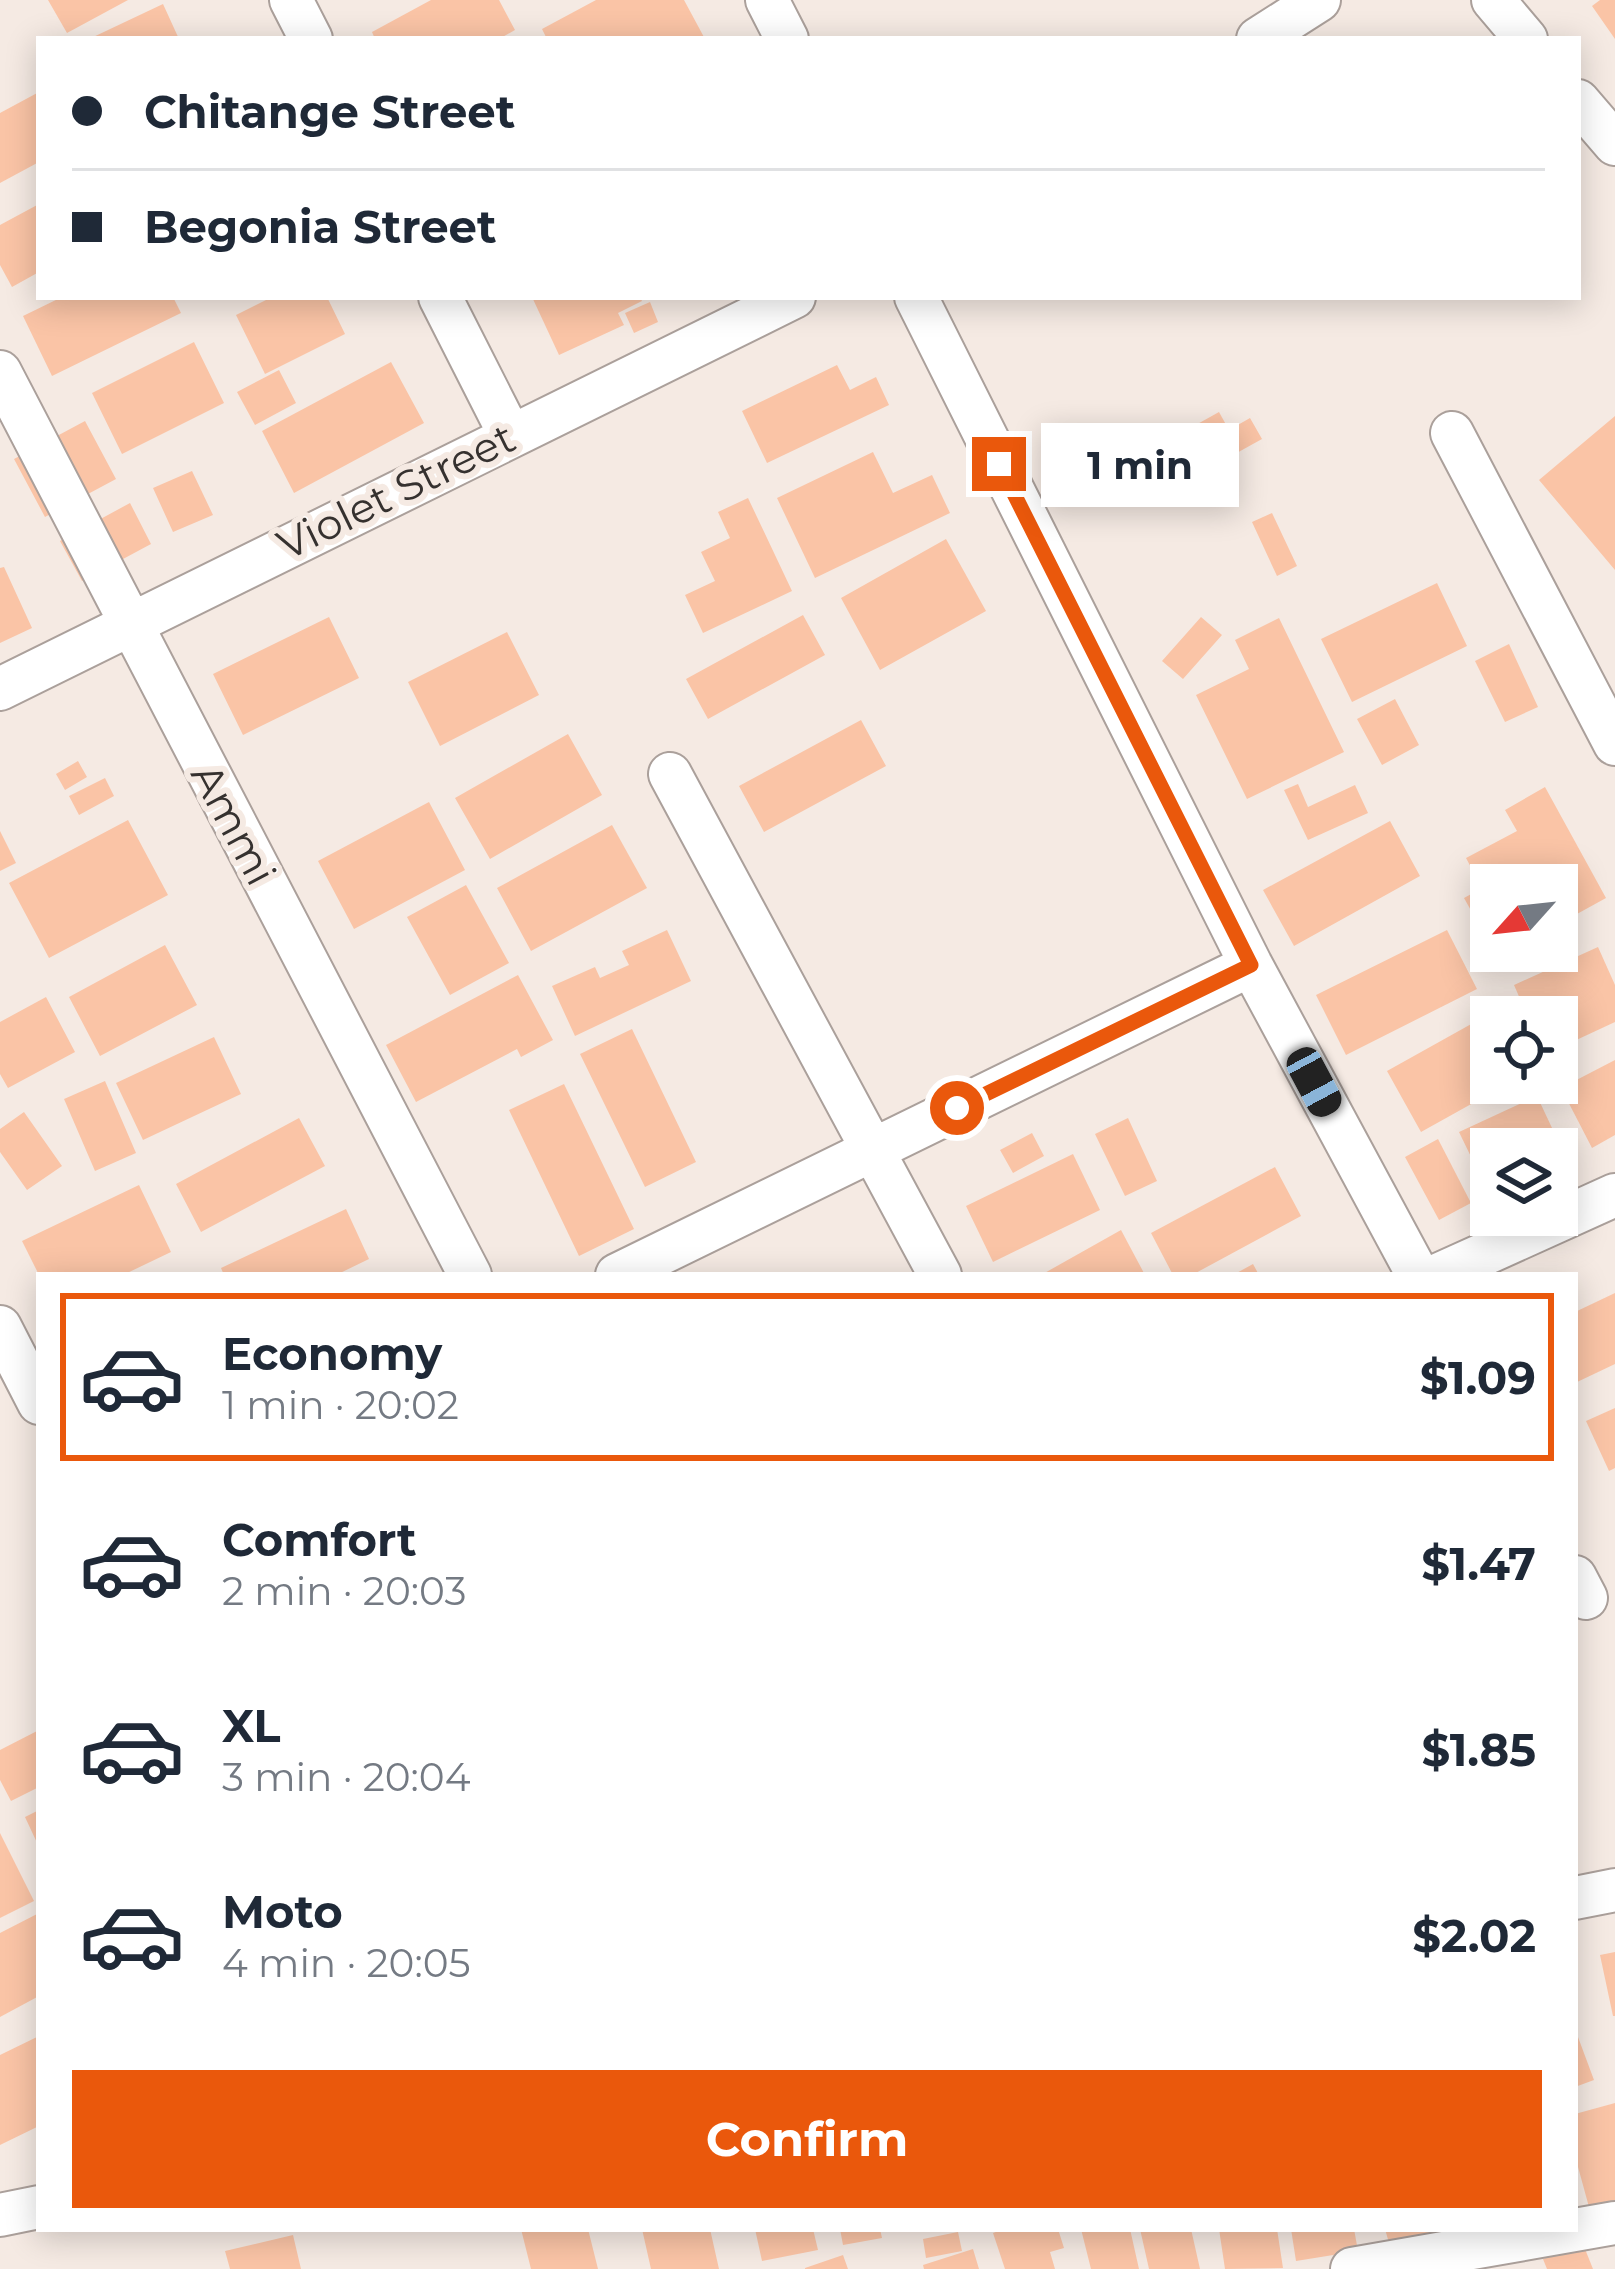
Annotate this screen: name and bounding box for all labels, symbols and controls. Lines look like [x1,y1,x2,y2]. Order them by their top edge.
text: Chitange Street [144,84,515,139]
text: Begonia Street [144,199,497,254]
street label: Violet Street [269,411,523,571]
callout: 1 min [1041,422,1239,506]
route end [972,437,1026,491]
text: 1 min [1087,441,1193,489]
street label: Ammi [180,754,288,894]
north arrow [1470,864,1578,972]
map controls [1470,864,1578,1236]
button: locate [1470,996,1578,1104]
car [1281,1042,1347,1122]
route start [930,1081,984,1135]
button: layers [1470,1128,1578,1236]
icon: car [78,1323,186,1431]
text: Economy [222,1326,442,1381]
text: $1.09 [1420,1350,1536,1405]
text: 1 min · 20:02 [222,1381,459,1429]
icon: car [78,1509,186,1617]
text: Comfort [222,1512,417,1567]
text: $1.47 [1421,1536,1536,1591]
text: 2 min · 20:03 [222,1567,466,1615]
icon: car [78,1695,186,1803]
text: XL [222,1698,280,1753]
text: $1.85 [1421,1722,1536,1777]
text: 3 min · 20:04 [222,1753,470,1801]
icon: car [78,1881,186,1989]
text: Moto [222,1884,343,1939]
text: $2.02 [1412,1908,1536,1963]
text: 4 min · 20:05 [222,1939,471,1987]
button: Confirm [72,2070,1542,2208]

